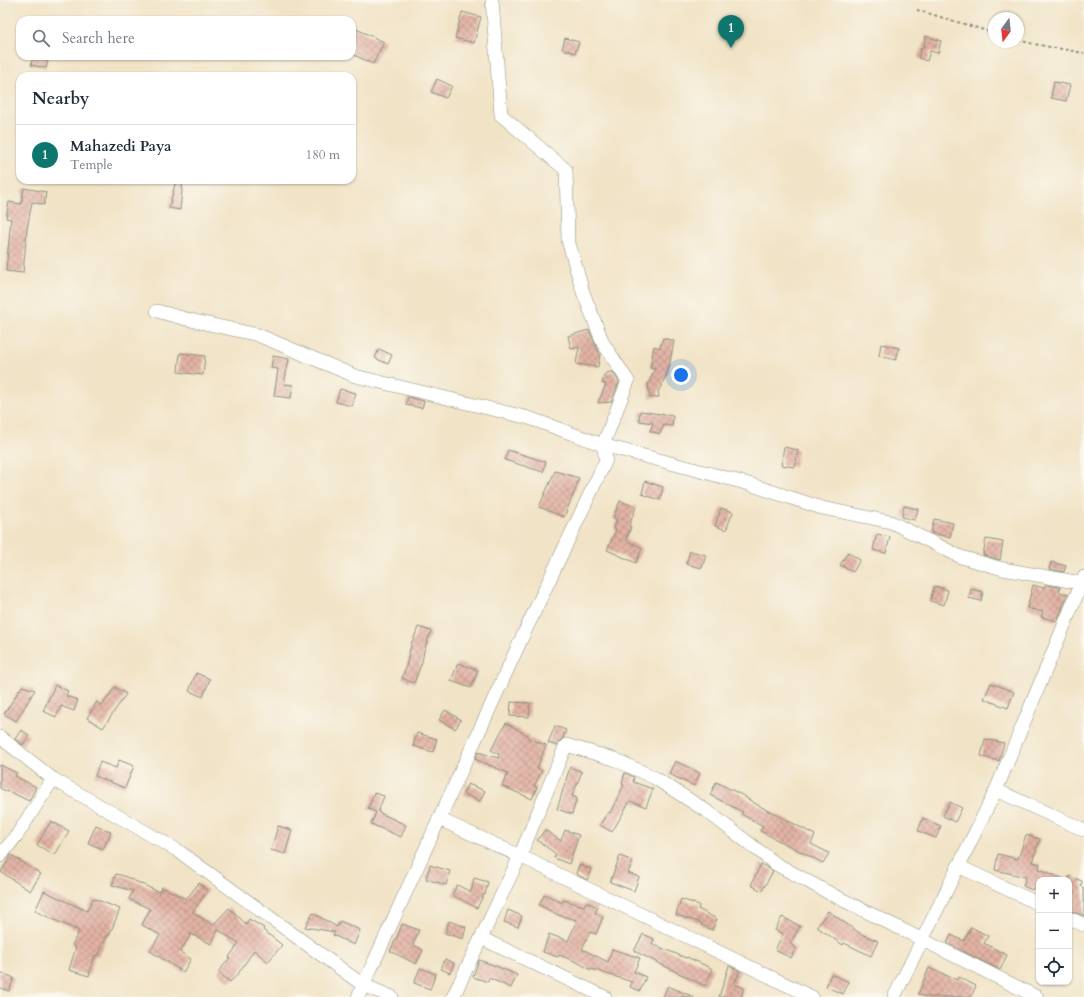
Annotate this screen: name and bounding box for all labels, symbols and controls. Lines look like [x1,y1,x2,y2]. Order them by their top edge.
north arrow [988,12,1024,48]
pin: 1 [718,15,744,48]
search box [16,16,356,60]
icon: search [30,27,52,49]
text: Search here [62,28,135,48]
text: Nearby [32,87,89,110]
text: Mahazedi Paya [70,136,172,156]
text: 1 [42,146,48,164]
text: 180 m [306,146,340,164]
text: Temple [70,156,113,174]
your location [671,365,691,385]
map controls [1036,877,1072,985]
button: + [1036,877,1072,913]
button: − [1036,913,1072,949]
button: locate [1036,949,1072,985]

